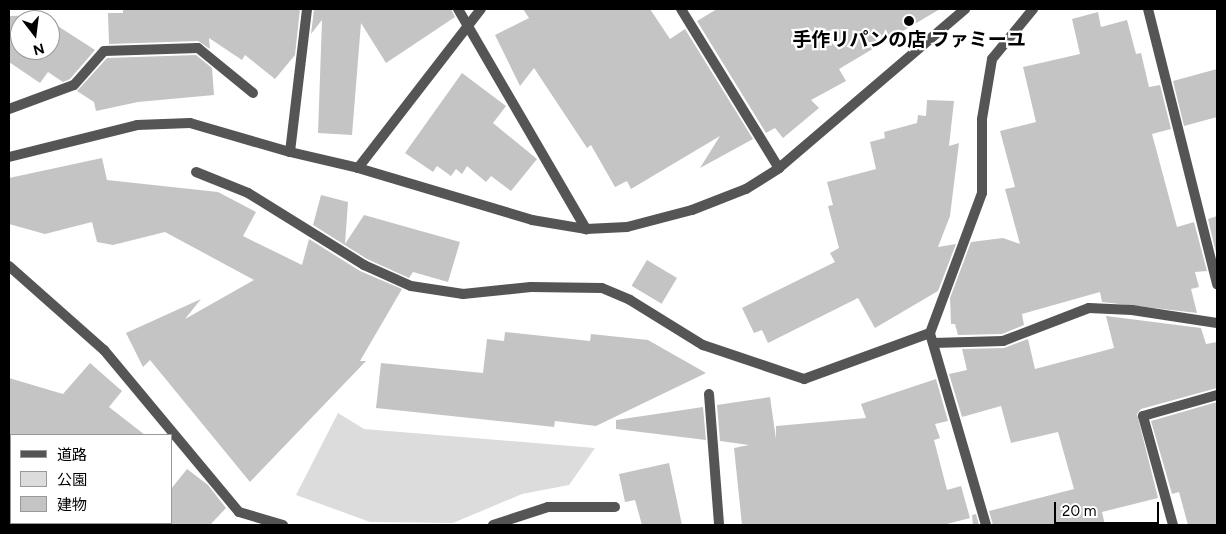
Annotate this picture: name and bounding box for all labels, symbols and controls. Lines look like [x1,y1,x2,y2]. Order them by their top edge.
north arrow [10,10,60,60]
marker: 手作リパンの店 ファミーユ [903,15,915,27]
place label: 手作リパンの店 ファミーユ [793,29,1025,51]
text: N [31,39,46,59]
legend [10,434,172,524]
text: 道路 [57,446,87,464]
text: 公園 [57,471,87,489]
scale bar [1056,492,1161,524]
text: 建物 [57,496,87,514]
text: 20 m [1062,502,1096,520]

